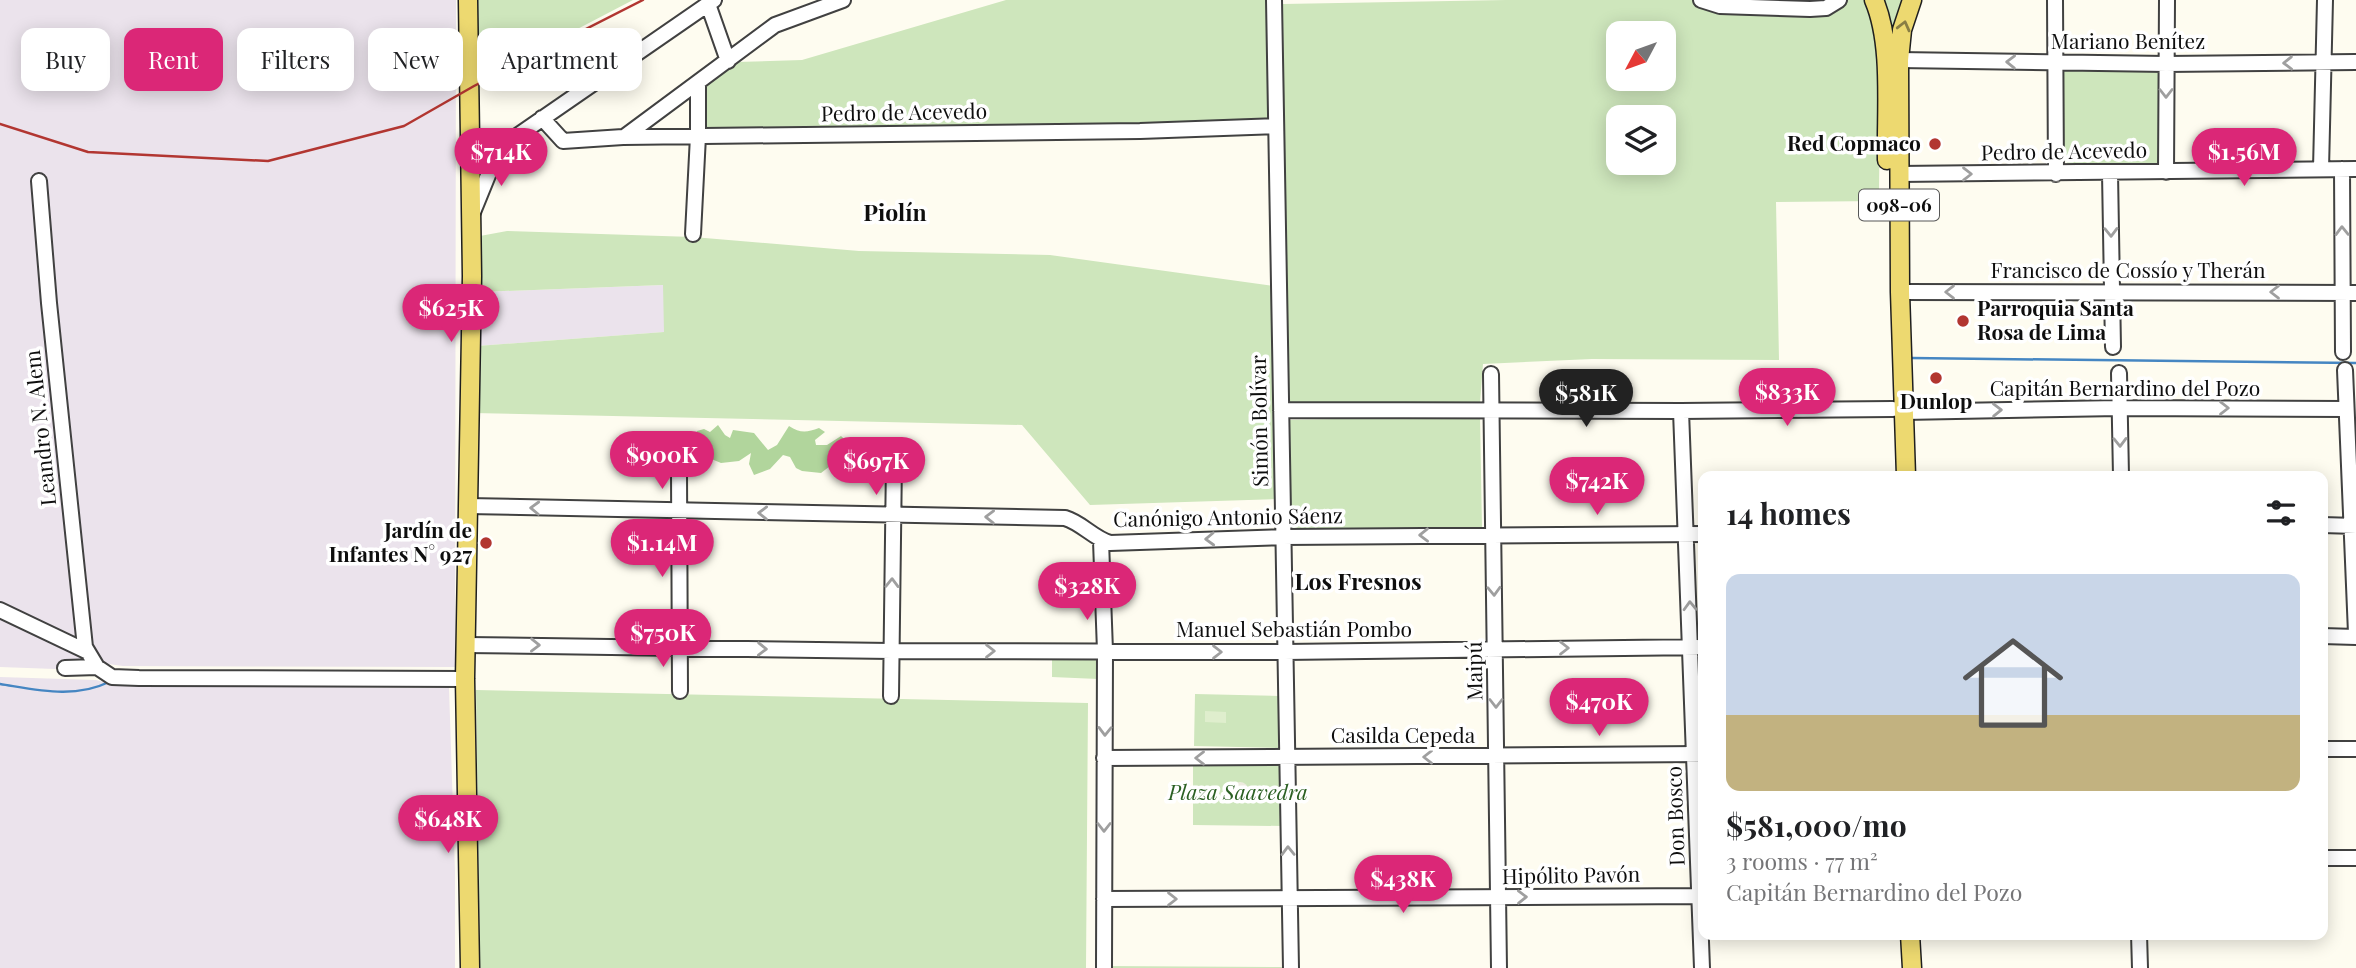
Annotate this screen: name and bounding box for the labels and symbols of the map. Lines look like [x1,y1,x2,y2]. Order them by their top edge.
one-way arrow [1896,20,1910,32]
north arrow [1606,21,1676,91]
street label: Mariano Benítez [2051,26,2205,54]
one-way arrow [2006,55,2017,70]
one-way arrow [2282,55,2293,71]
one-way arrow [2158,88,2174,98]
street label: Pedro de Acevedo [821,96,987,126]
pin: $714K [452,128,550,188]
place label: Red Copmaco [1787,128,1921,156]
pin: $1.56M [2187,128,2301,188]
street label: Pedro de Acevedo [1981,135,2147,165]
marker: Red Copmaco [1927,136,1943,152]
one-way arrow [1963,166,1973,182]
road number: 098-06 [1859,190,1939,220]
district label: Piolín [863,196,927,227]
one-way arrow [2335,225,2350,236]
one-way arrow [2103,227,2119,238]
street label: Francisco de Cossío y Therán [1990,255,2266,283]
pin: $625K [402,284,500,344]
one-way arrow [1944,284,1954,300]
one-way arrow [2269,285,2280,300]
place label: Parroquia Santa Rosa de Lima [1977,293,2134,345]
marker: Parroquia Santa Rosa de Lima [1955,313,1971,329]
street label: Leandro N. Alem [17,349,61,507]
street label: Simón Bolívar [1243,354,1273,487]
pin: $833K [1738,368,1836,428]
pin: $581K [1537,370,1635,429]
marker: Dunlop [1928,370,1944,386]
street label: Capitán Bernardino del Pozo [1990,373,2260,401]
place label: Dunlop [1900,386,1972,414]
one-way arrow [2219,401,2230,416]
one-way arrow [1992,402,2002,418]
pin: $900K [613,432,711,491]
one-way arrow [2112,437,2128,448]
pin: $697K [827,438,925,497]
pin: $742K [1548,458,1646,517]
one-way arrow [529,500,540,515]
street label: Canónigo Antonio Sáenz [1113,500,1343,532]
one-way arrow [757,505,767,521]
one-way arrow [984,509,995,524]
place label: Jardín de Infantes N° 927 [329,515,472,567]
pin: $1.14M [605,520,719,579]
one-way arrow [1418,527,1429,543]
one-way arrow [1205,532,1216,547]
marker: Jardín de Infantes N° 927 [478,535,494,551]
pin: $328K [1038,562,1136,622]
district label: Los Fresnos [1294,565,1422,596]
one-way arrow [884,577,900,588]
one-way arrow [1486,587,1502,597]
one-way arrow [1682,600,1697,611]
pin: $750K [614,610,712,669]
street label: Manuel Sebastián Pombo [1176,614,1412,642]
one-way arrow [530,637,540,653]
one-way arrow [1559,640,1570,656]
one-way arrow [757,641,768,656]
street label: Maipú [1458,641,1488,701]
one-way arrow [985,643,995,659]
one-way arrow [1212,644,1223,660]
pin: $470K [1550,678,1648,738]
one-way arrow [1488,698,1504,708]
street label: Casilda Cepeda [1331,720,1476,748]
one-way arrow [1097,725,1112,736]
one-way arrow [1422,749,1433,765]
one-way arrow [1195,750,1205,766]
street label: Don Bosco [1658,766,1690,867]
park label: Plaza Saavedra [1167,777,1308,805]
pin: $648K [399,796,497,855]
one-way arrow [1096,822,1112,832]
one-way arrow [1281,845,1296,856]
pin: $438K [1354,856,1452,915]
street label: Hipólito Pavón [1501,859,1641,889]
one-way arrow [1517,889,1528,905]
one-way arrow [1167,891,1178,907]

